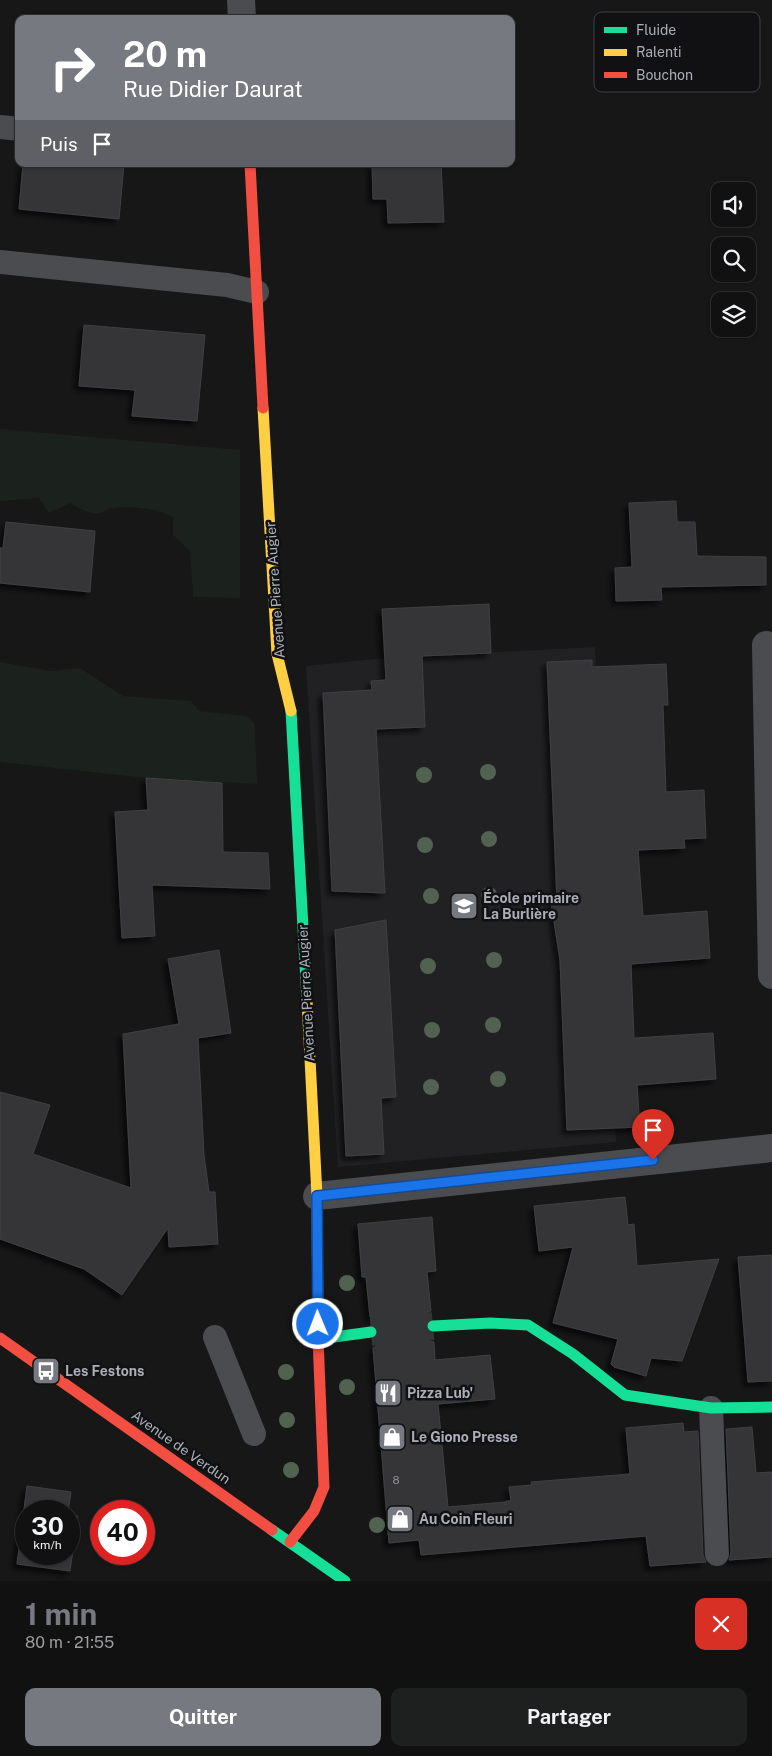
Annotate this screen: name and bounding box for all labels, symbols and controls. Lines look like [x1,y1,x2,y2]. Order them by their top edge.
legend [594,12,760,92]
text: Fluide [636,22,676,38]
text: 20 m [123,34,207,75]
icon: right [40,35,105,100]
text: Ralenti [636,44,682,60]
text: Bouchon [636,67,693,83]
text: Rue Didier Daurat [123,76,303,102]
icon: arrive [88,130,116,158]
text: Puis [40,133,78,155]
map controls [711,182,756,337]
button: sound [711,182,756,227]
button: search [711,237,756,282]
button: layers [711,292,756,337]
street label: Avenue Pierre Augier [262,521,288,659]
place label: École primaire La Burlière [483,889,579,922]
school or university icon: École primaire La Burlière [449,891,479,921]
street label: Avenue Pierre Augier [294,924,318,1062]
pin [632,1109,674,1160]
icon: arrive [639,1116,667,1144]
position arrow [291,1297,343,1349]
bus stop icon: Les Festons [31,1356,61,1386]
place label: Les Festons [65,1363,144,1379]
restaurant icon: Pizza Lub' [373,1378,403,1408]
place label: Pizza Lub' [407,1385,473,1401]
street label: Avenue de Verdun [128,1407,234,1487]
shop icon: Le Giono Presse [377,1422,407,1452]
place label: Le Giono Presse [411,1429,518,1445]
house number: 8 [392,1474,400,1486]
speed limit sign: 40 [90,1500,155,1565]
shop icon: Au Coin Fleuri [385,1504,415,1534]
text: 30 [31,1511,64,1541]
place label: Au Coin Fleuri [419,1511,513,1527]
text: km/h [33,1538,62,1552]
text: 1 min [25,1596,97,1632]
button: close [695,1598,747,1650]
text: 80 m · 21:55 [25,1633,114,1652]
button: Quitter [25,1688,381,1746]
button: Partager [391,1688,747,1746]

